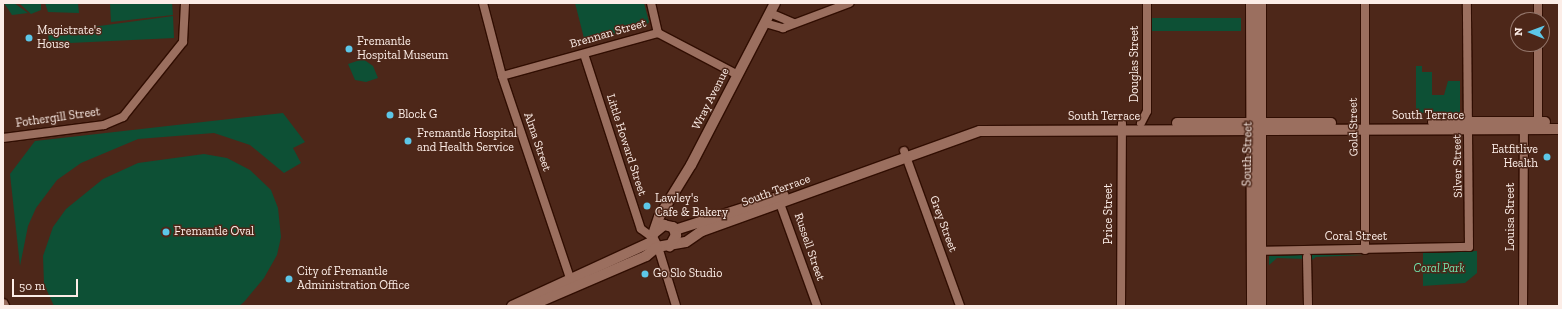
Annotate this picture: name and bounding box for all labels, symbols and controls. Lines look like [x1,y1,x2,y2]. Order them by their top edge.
north arrow [1510,12,1550,52]
street label: Brennan Street [568,16,648,52]
place label: Magistrate's House [37,24,101,52]
street label: Douglas Street [1128,26,1142,102]
text: N [1512,27,1525,36]
marker: Magistrate's House [24,33,34,43]
place label: Fremantle Hospital Museum [357,35,448,63]
marker: Fremantle Hospital Museum [344,44,354,54]
street label: Wray Avenue [689,65,733,133]
street label: Little Howard Street [603,92,649,198]
street label: Gold Street [1346,98,1362,156]
street label: Fothergill Street [15,105,101,131]
place label: Block G [398,108,437,122]
street label: South Terrace [1392,109,1464,123]
marker: Block G [385,110,395,120]
street label: South Terrace [1068,110,1140,124]
street label: Alma Street [520,111,554,173]
street label: South Street [1240,121,1256,187]
place label: Fremantle Hospital and Health Service [417,127,517,155]
street label: Silver Street [1450,134,1466,198]
marker: Fremantle Hospital and Health Service [402,135,414,147]
place label: Eatfitlive Health [1491,143,1538,171]
marker: Eatfitlive Health [1541,151,1553,163]
street label: South Terrace [739,172,813,210]
street label: Louisa Street [1504,183,1518,251]
street label: Price Street [1102,184,1116,244]
place label: Lawley's Cafe & Bakery [655,192,728,220]
street label: Grey Street [926,194,960,254]
marker: Lawley's Cafe & Bakery [642,201,652,211]
street label: Russell Street [791,211,827,283]
place label: Fremantle Oval [174,225,254,239]
marker: Fremantle Oval [161,227,171,237]
street label: Coral Street [1325,230,1387,244]
park label: Coral Park [1413,262,1465,276]
place label: City of Fremantle Administration Office [297,265,410,293]
place label: Go Slo Studio [653,267,722,281]
marker: Go Slo Studio [640,269,650,279]
scale bar [14,271,80,297]
marker: City of Fremantle Administration Office [284,274,294,284]
text: 50 m [19,279,45,293]

